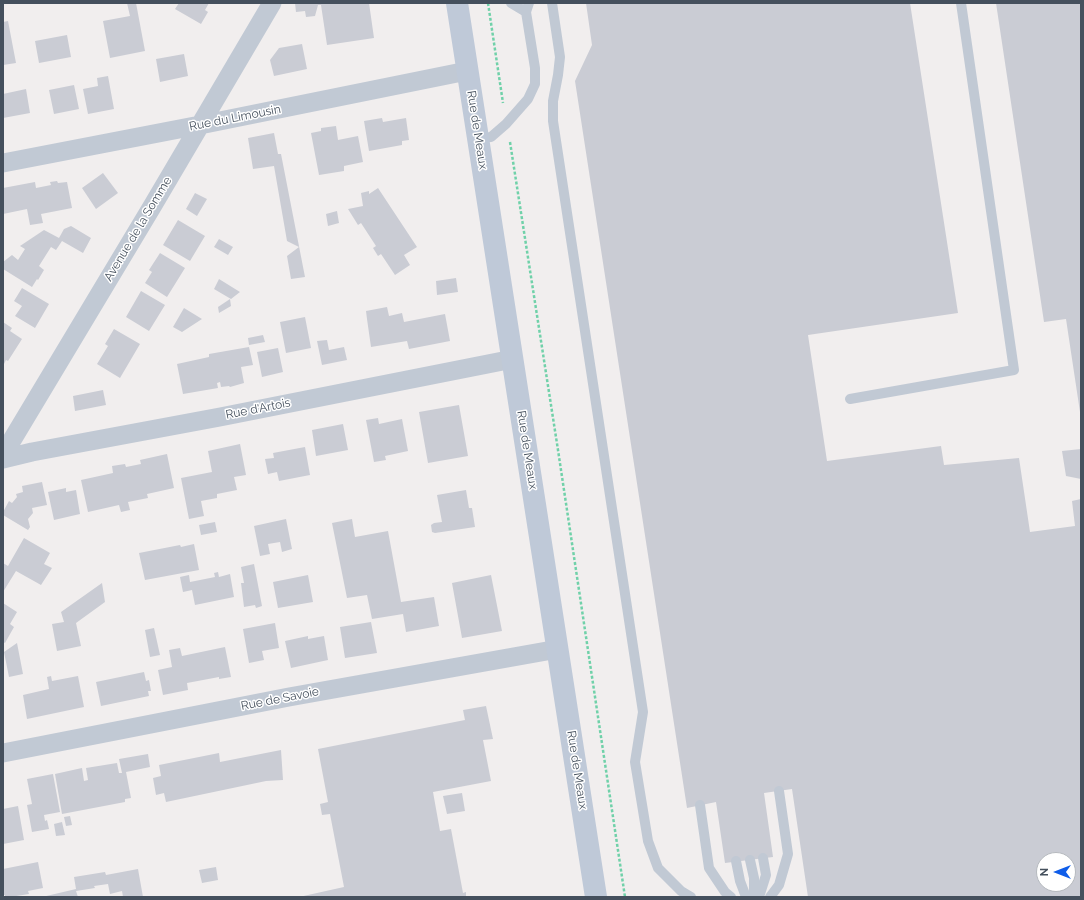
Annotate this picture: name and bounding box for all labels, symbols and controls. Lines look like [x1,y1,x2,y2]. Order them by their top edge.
street label: Rue de Meaux [464,90,490,170]
street label: Rue du Limousin [188,102,282,134]
street label: Avenue de la Somme [101,174,175,284]
street label: Rue d'Artois [224,396,292,422]
street label: Rue de Meaux [514,410,540,490]
street label: Rue de Savoie [240,684,320,714]
street label: Rue de Meaux [564,730,590,810]
north arrow [1036,852,1076,892]
text: N [1038,868,1051,876]

